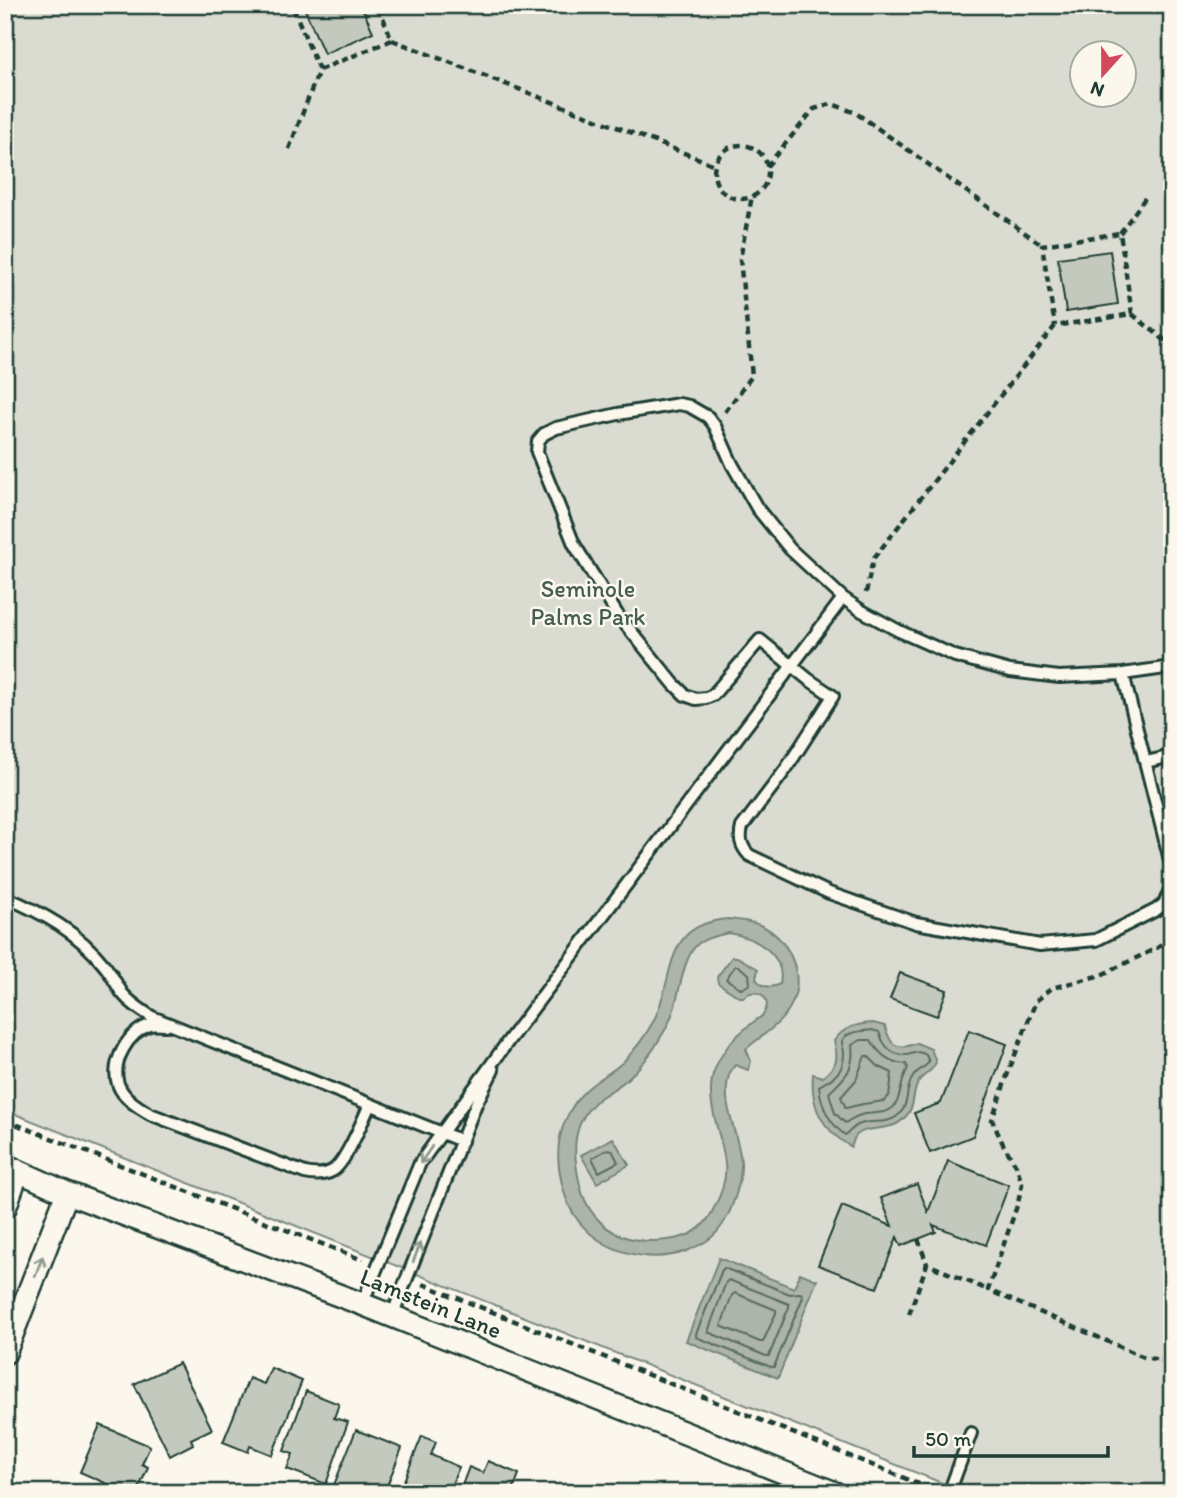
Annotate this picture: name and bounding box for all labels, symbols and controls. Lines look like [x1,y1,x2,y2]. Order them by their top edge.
north arrow [1068,38,1138,108]
text: N [1087,76,1107,102]
park label: Seminole Palms Park [530,574,646,631]
one-way arrow [419,1144,433,1164]
one-way arrow [412,1242,425,1264]
one-way arrow [33,1256,46,1277]
street label: Lamstein Lane [356,1261,506,1345]
scale bar [914,1414,1109,1458]
text: 50 m [925,1426,972,1451]

